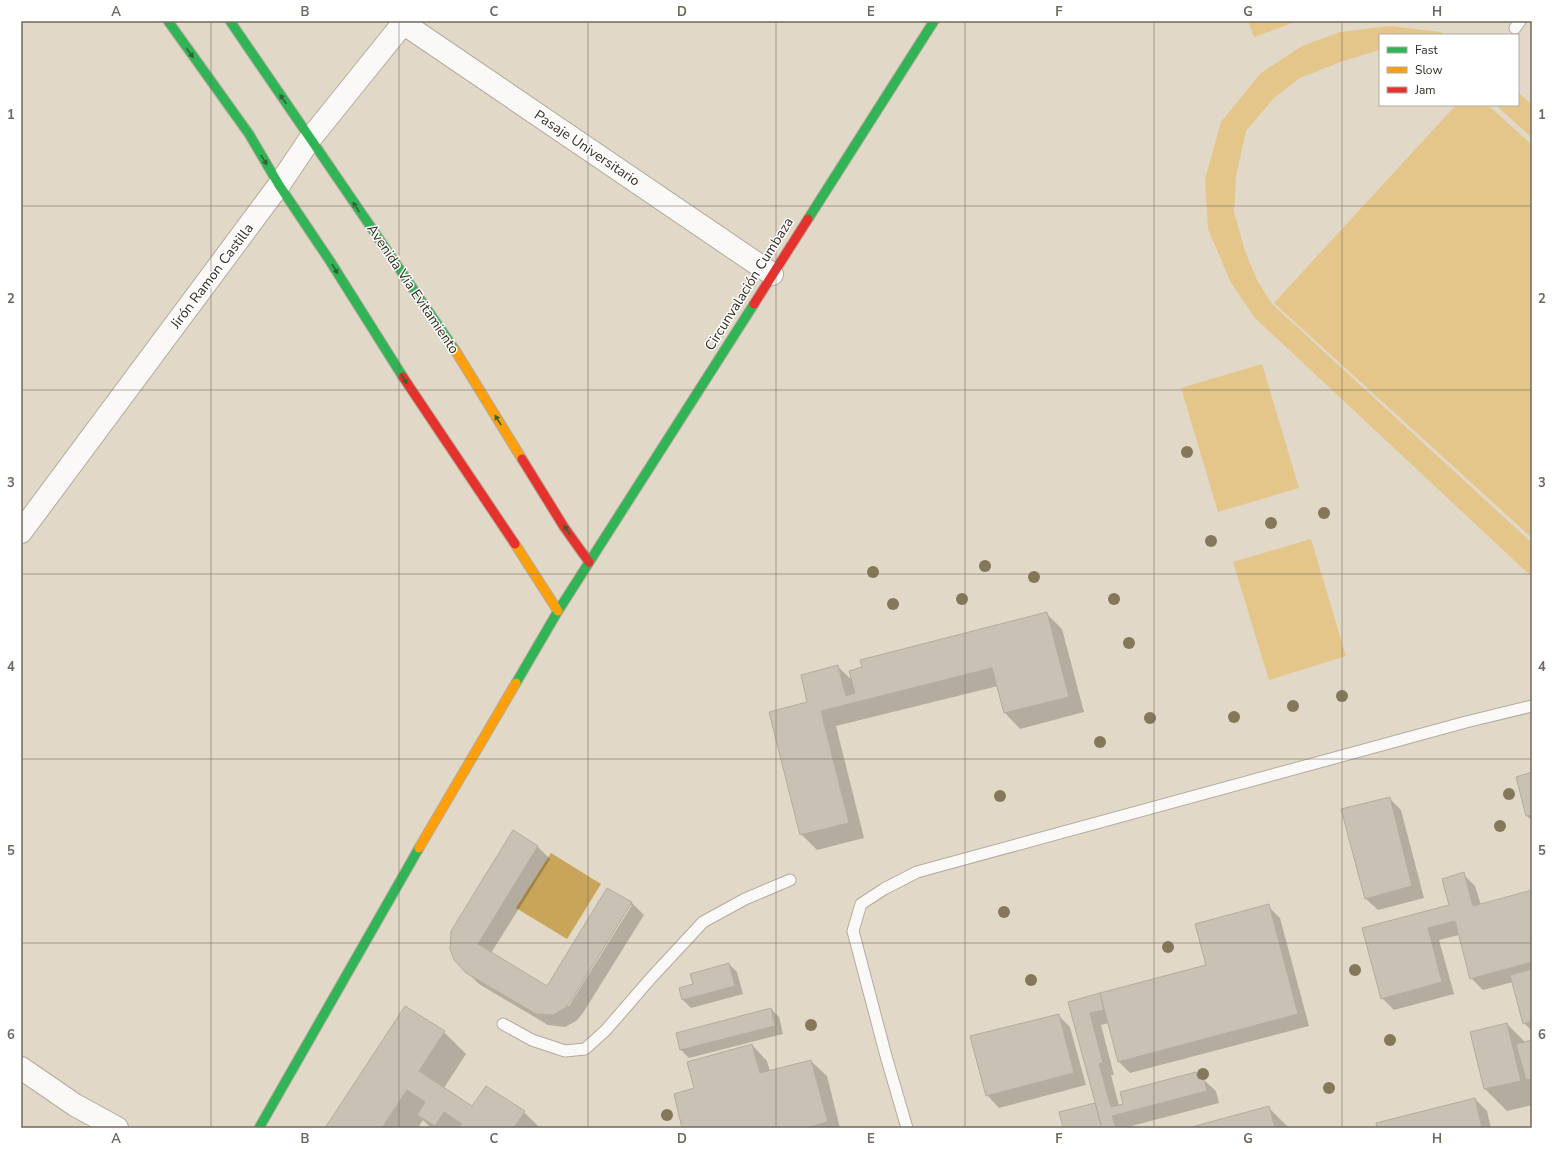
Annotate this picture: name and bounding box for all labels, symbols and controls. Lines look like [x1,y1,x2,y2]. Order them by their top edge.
text: A [111,3,121,21]
text: B [301,3,310,21]
text: C [490,3,499,21]
text: D [677,3,687,21]
text: E [867,3,875,21]
text: F [1055,3,1063,21]
text: G [1243,3,1253,21]
text: H [1432,3,1442,21]
legend [1379,34,1519,106]
text: Fast [1415,42,1438,58]
one-way arrow [186,47,195,58]
text: Slow [1415,62,1443,78]
text: Jam [1414,82,1436,98]
one-way arrow [279,94,287,105]
text: 1 [7,106,15,124]
street label: Pasaje Universitario [530,106,644,191]
text: 1 [1538,106,1546,124]
one-way arrow [260,155,268,165]
one-way arrow [352,201,360,212]
street label: Circunvalación Cumbaza [700,214,798,354]
street label: Jirón Ramon Castilla [166,219,258,333]
street label: Avenida Via Evitamiento [362,220,464,358]
one-way arrow [331,264,339,274]
text: 2 [7,290,15,308]
text: 2 [1538,290,1546,308]
one-way arrow [401,373,408,385]
one-way arrow [495,414,502,426]
text: 3 [7,474,15,492]
text: 3 [1538,474,1546,492]
one-way arrow [563,524,570,536]
text: 4 [7,658,15,676]
text: 4 [1538,658,1546,676]
text: 5 [7,842,15,860]
text: 5 [1538,842,1546,860]
text: 6 [7,1026,15,1044]
text: 6 [1538,1026,1546,1044]
text: A [111,1130,121,1148]
text: B [301,1130,310,1148]
text: C [490,1130,499,1148]
text: D [677,1130,687,1148]
text: E [867,1130,875,1148]
text: F [1055,1130,1063,1148]
text: G [1243,1130,1253,1148]
text: H [1432,1130,1442,1148]

